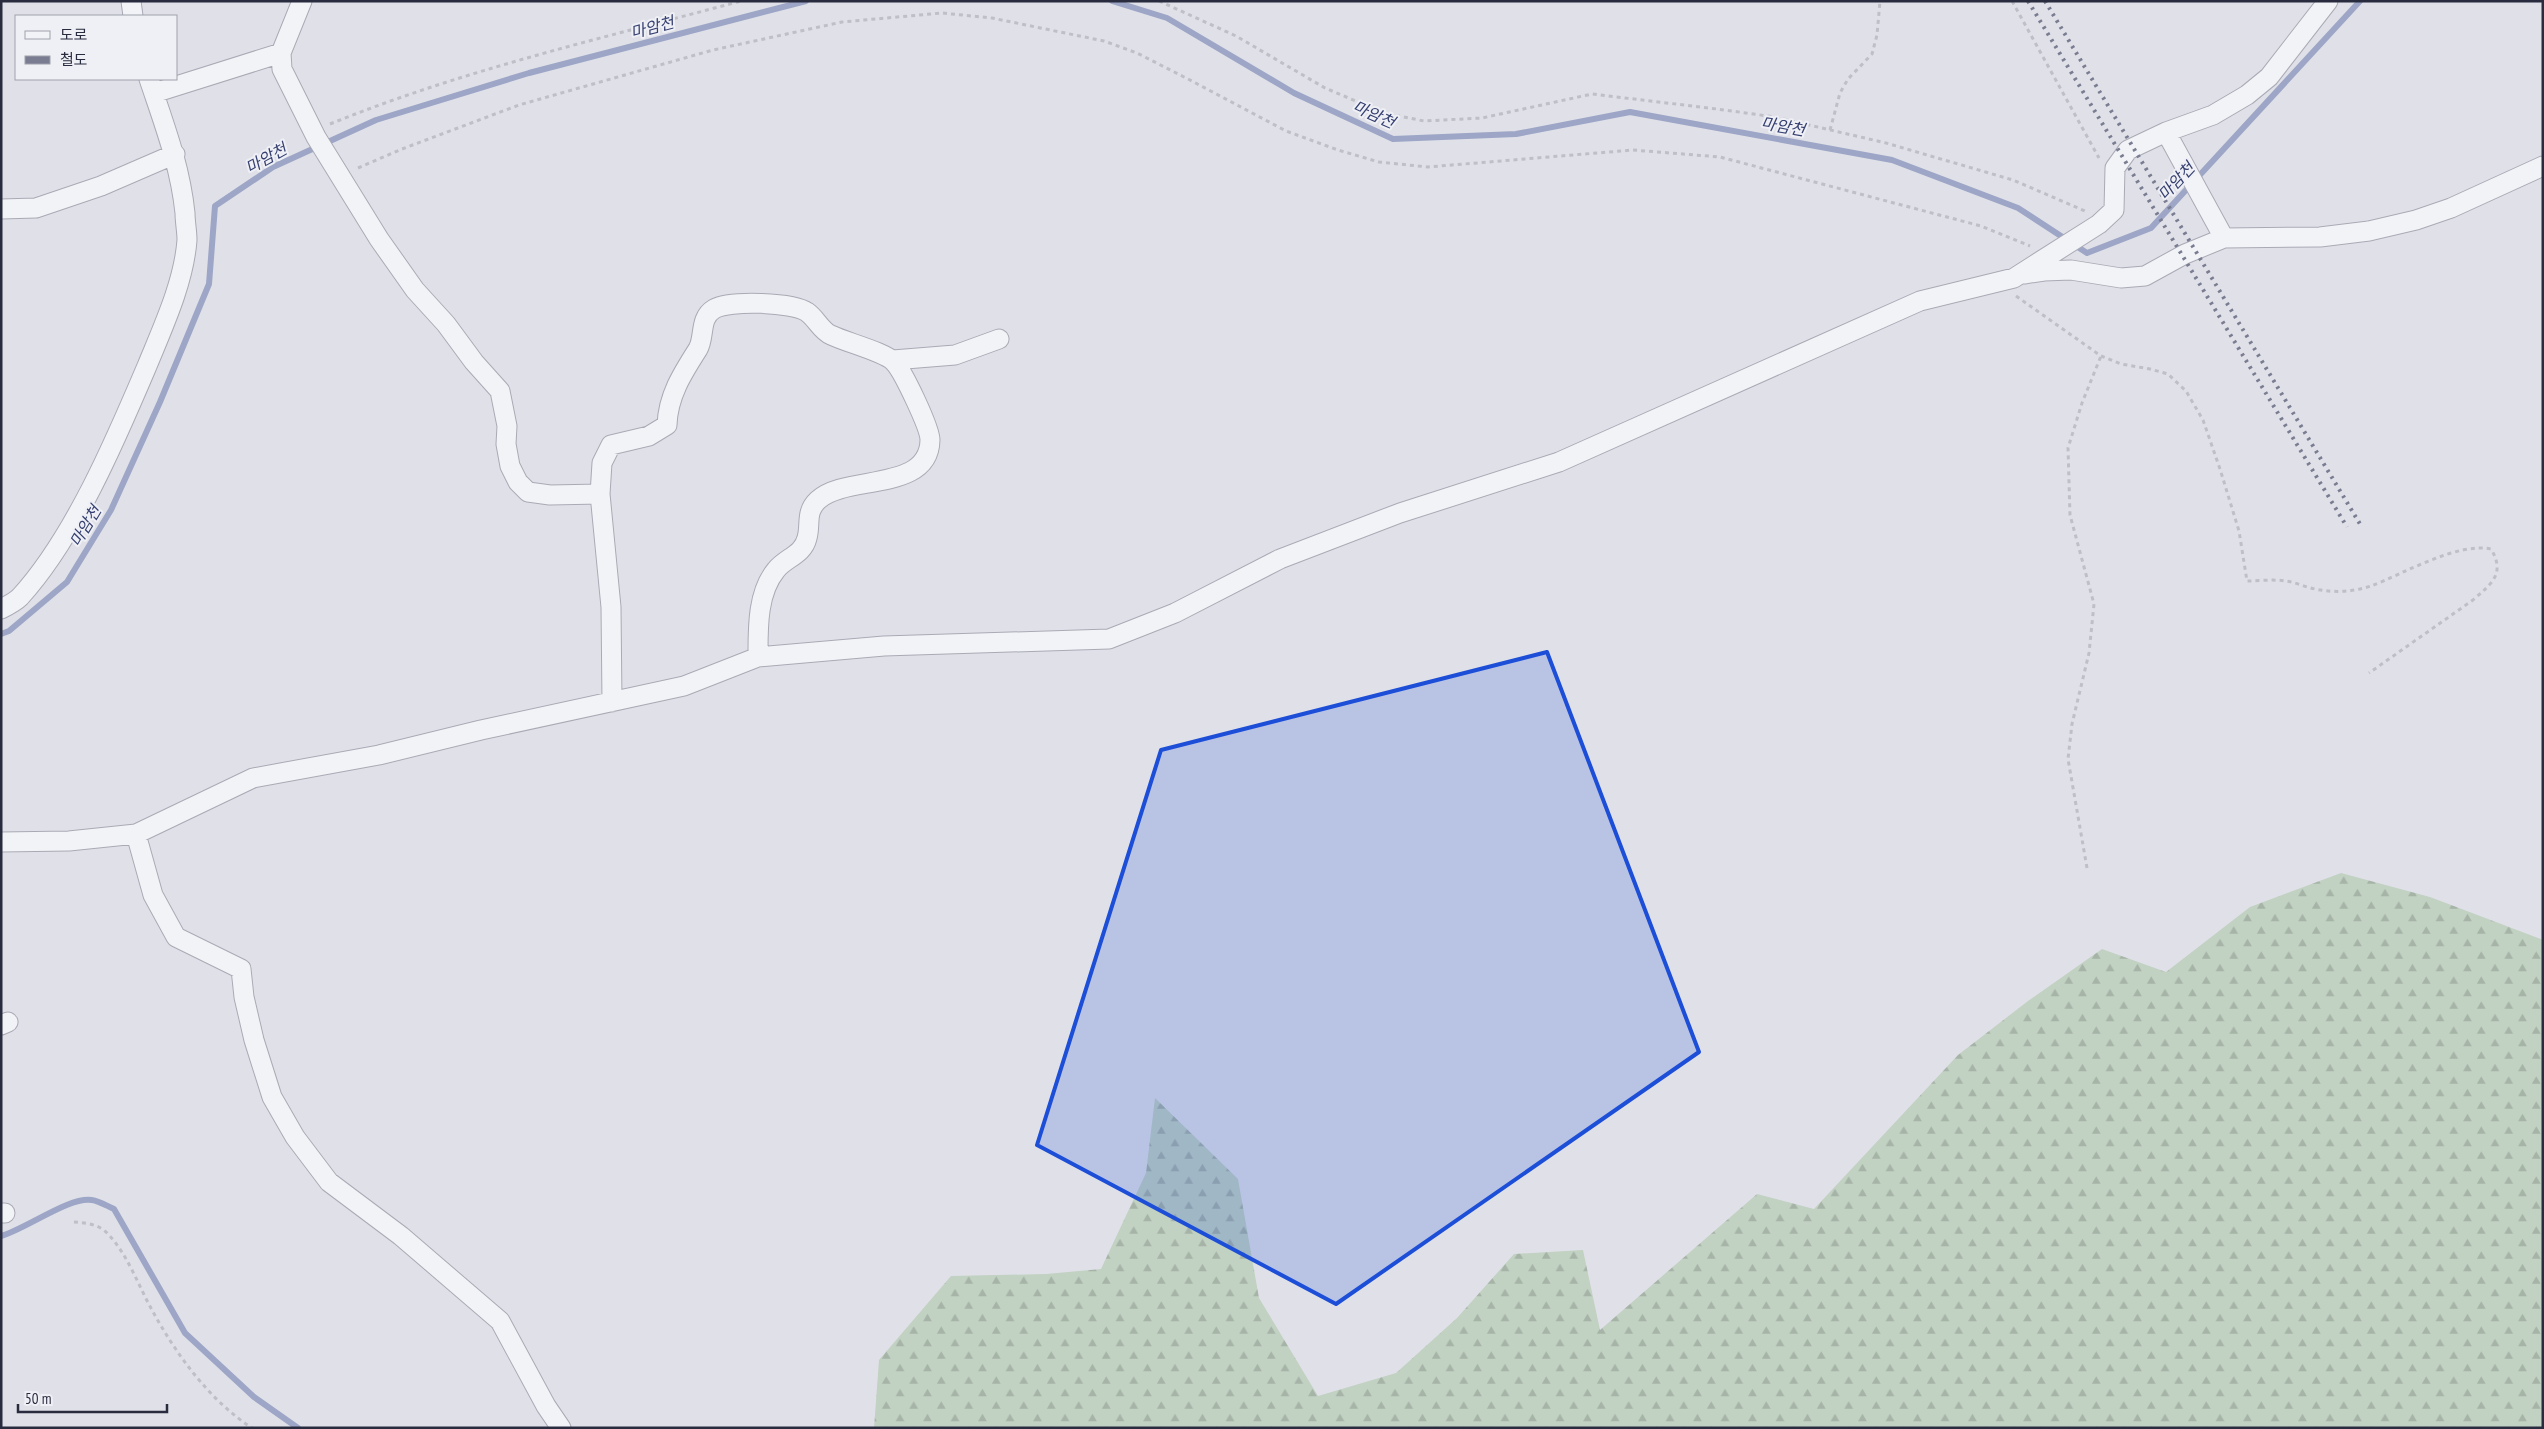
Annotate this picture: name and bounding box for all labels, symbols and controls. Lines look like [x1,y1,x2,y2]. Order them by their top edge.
water label: 마암천 [628,11,678,42]
legend [15,15,178,80]
text: 도로 [60,25,88,44]
text: 철도 [60,50,88,69]
water label: 마암천 [1350,96,1400,133]
water label: 마암천 [1760,112,1809,140]
water label: 마암천 [242,137,292,177]
water label: 마암천 [2154,156,2200,204]
water label: 마암천 [65,500,106,550]
scale bar [18,1382,166,1414]
text: 50 m [25,1389,51,1408]

